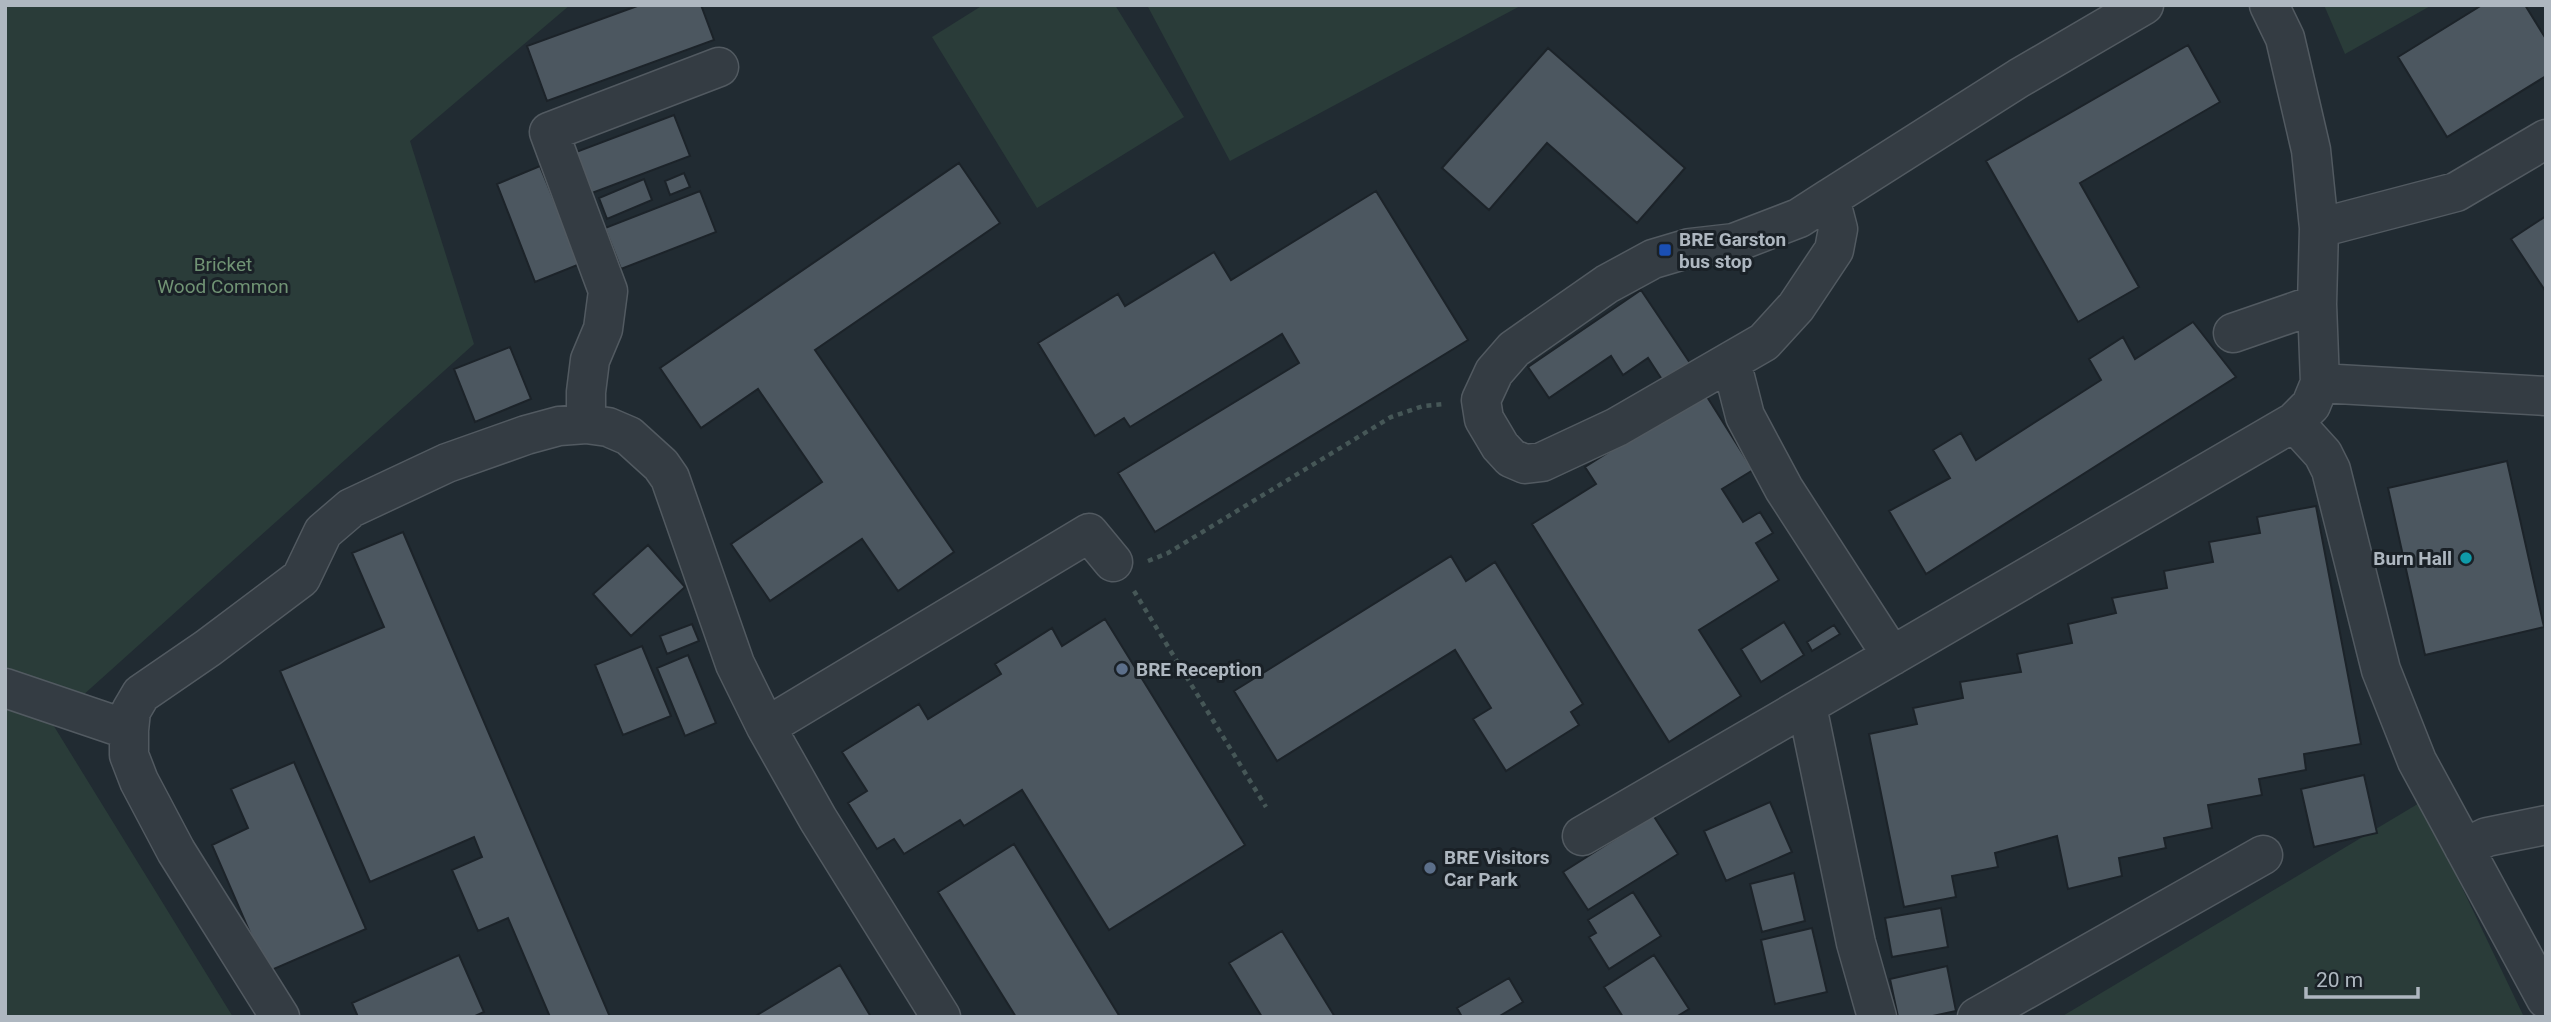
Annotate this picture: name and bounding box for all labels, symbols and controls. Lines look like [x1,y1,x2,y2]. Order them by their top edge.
place label: BRE Garston bus stop [1679,228,1786,273]
marker: BRE Garston bus stop [1657,242,1673,258]
park label: Bricket Wood Common [157,253,289,298]
place label: Burn Hall [2373,547,2452,570]
marker: Burn Hall [2458,550,2474,566]
place label: BRE Reception [1136,658,1262,681]
marker: BRE Reception [1114,661,1130,677]
place label: BRE Visitors Car Park [1444,846,1550,891]
marker: BRE Visitors Car Park [1422,860,1438,876]
scale bar [2306,956,2418,1000]
text: 20 m [2316,968,2363,992]

